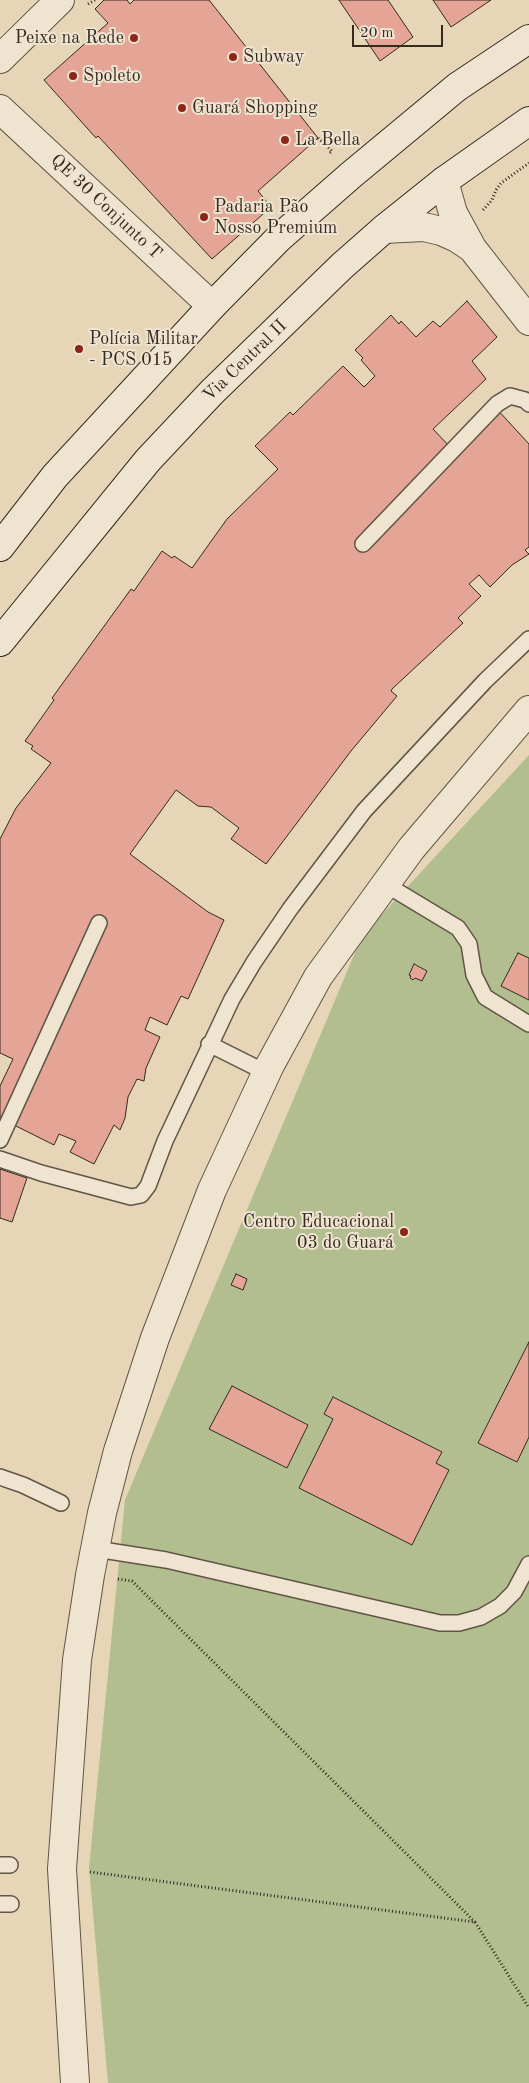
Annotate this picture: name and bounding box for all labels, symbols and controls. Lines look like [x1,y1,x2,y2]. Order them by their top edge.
scale bar [354,15,445,47]
text: 20 m [360,26,394,41]
place label: Peixe na Rede [15,27,124,49]
marker: Peixe na Rede [128,32,140,44]
place label: Subway [243,46,304,68]
marker: Subway [227,51,239,63]
place label: Spoleto [83,65,141,87]
marker: Spoleto [67,70,79,82]
place label: Guará Shopping [192,97,318,119]
marker: Guará Shopping [176,102,188,114]
place label: La Bella [295,129,360,151]
marker: La Bella [279,134,291,146]
street label: QE 30 Conjunto T [46,150,166,264]
place label: Padaria Pão Nosso Premium [214,196,337,238]
marker: Padaria Pão Nosso Premium [198,211,210,223]
street label: Via Central II [198,316,292,406]
place label: Polícia Militar - PCS 015 [89,328,198,370]
marker: Polícia Militar - PCS 015 [73,343,85,355]
place label: Centro Educacional 03 do Guará [243,1211,394,1254]
marker: Centro Educacional 03 do Guará [398,1226,410,1238]

